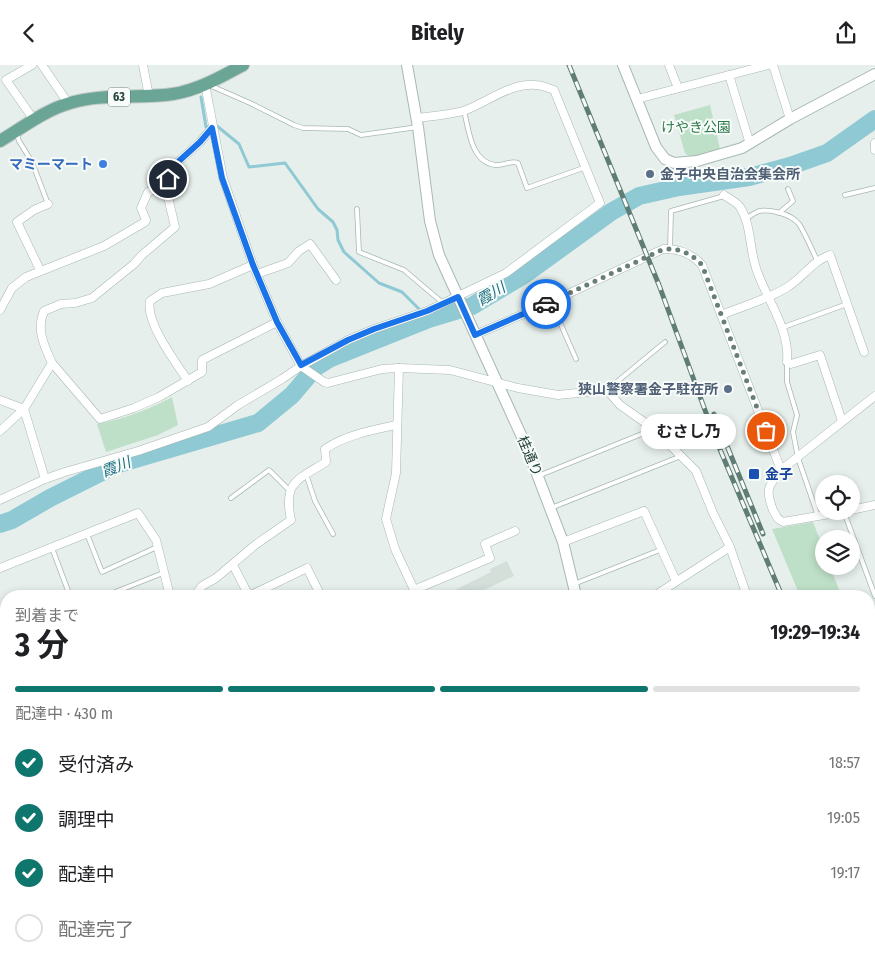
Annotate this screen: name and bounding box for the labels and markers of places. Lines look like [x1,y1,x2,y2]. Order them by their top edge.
place label: マミーマート [9,156,93,173]
marker: マミーマート [97,158,109,170]
pin [147,158,189,200]
place label: 金子中央自治会集会所 [660,166,800,183]
marker: 金子中央自治会集会所 [644,168,656,180]
place label: 狭山警察署金子駐在所 [578,381,718,398]
marker: 狭山警察署金子駐在所 [722,383,734,395]
pin [745,410,787,452]
callout: むさし乃 [641,413,736,449]
place label: 金子 [765,466,793,483]
marker: 金子 [747,467,761,481]

